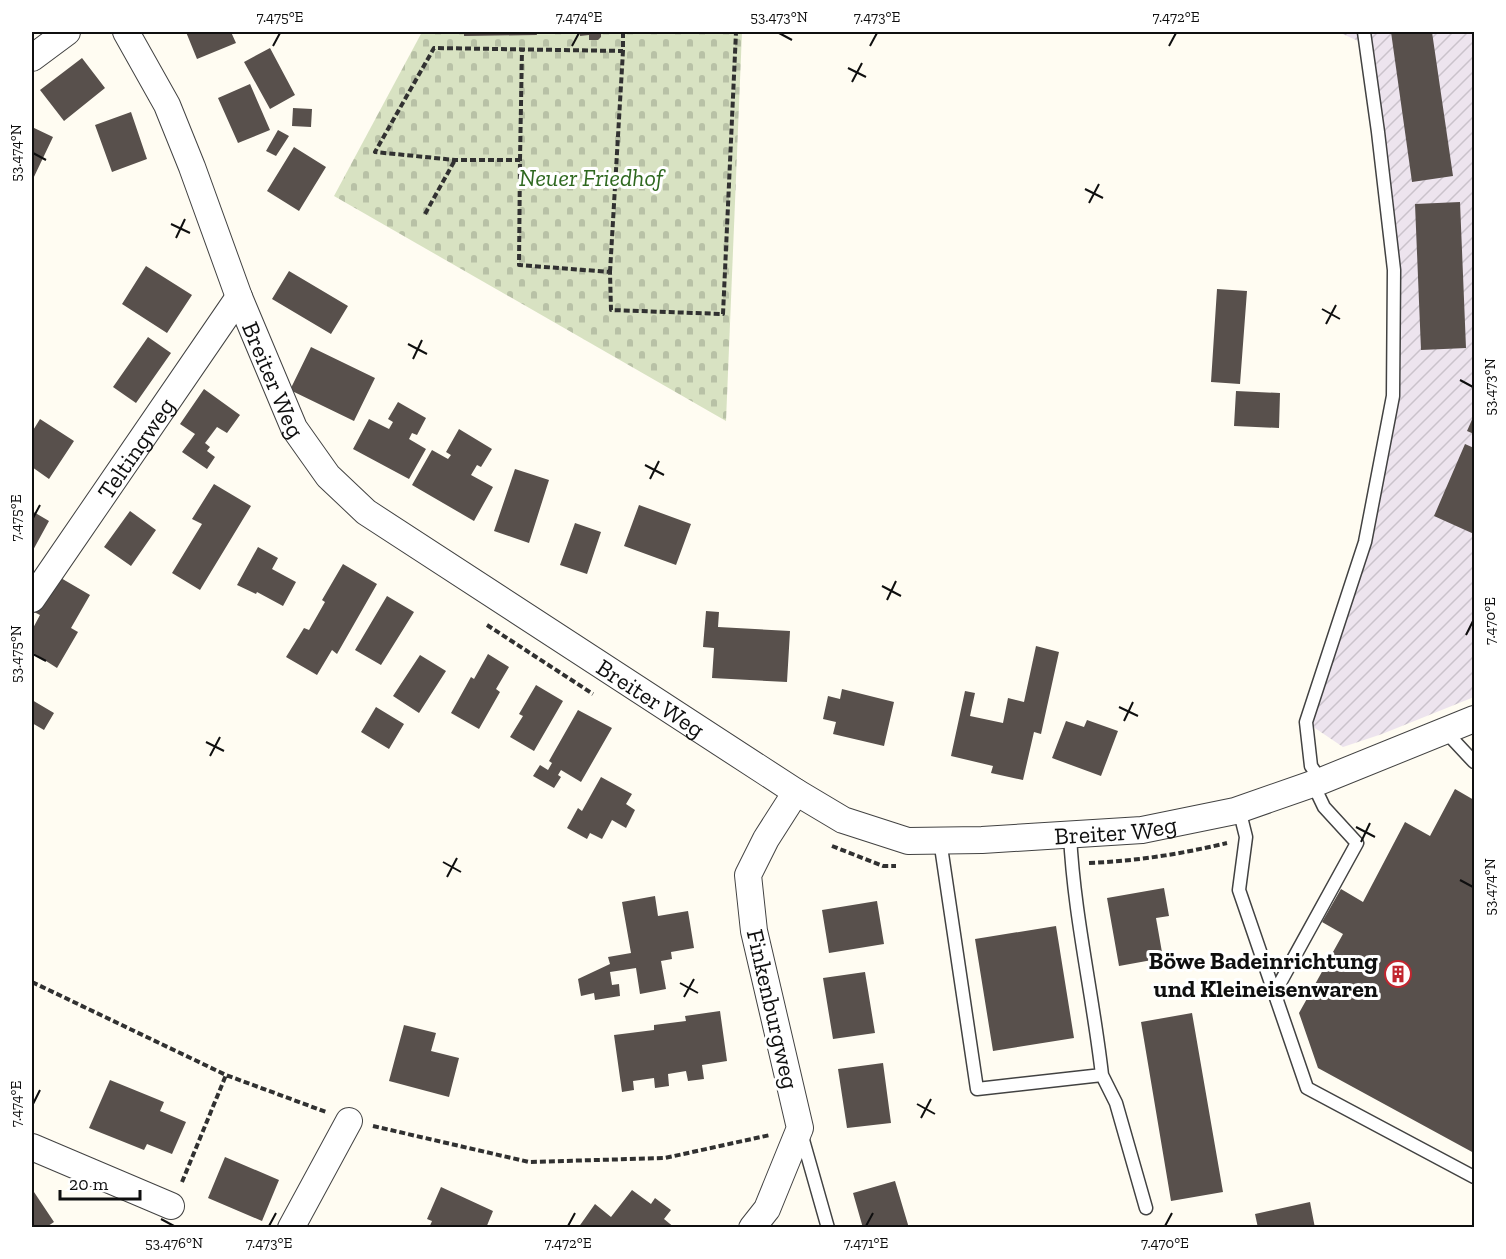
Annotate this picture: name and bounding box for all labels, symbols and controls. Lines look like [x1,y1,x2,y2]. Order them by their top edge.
text: 7.475°E [257,8,304,26]
text: 7.474°E [556,8,602,26]
text: 53.473°N [750,8,808,26]
text: 7.473°E [854,8,900,26]
text: 7.472°E [1153,8,1200,26]
text: 53.474°N [7,124,25,182]
park label: Neuer Friedhof [519,163,666,192]
street label: Breiter Weg [236,317,311,443]
text: 53.473°N [1481,358,1499,416]
street label: Teltingweg [91,392,180,504]
text: 7.475°E [7,494,25,541]
text: 7.470°E [1481,597,1499,645]
text: 53.475°N [7,625,25,683]
street label: Breiter Weg [591,652,710,743]
street label: Breiter Weg [1053,809,1179,850]
text: 53.474°N [1481,858,1499,916]
street label: Finkenburgweg [741,926,805,1092]
place label: Böwe Badeinrichtung und Kleineisenwaren [1149,946,1378,1003]
building icon: Böwe Badeinrichtung und Kleineisenwaren [1383,959,1413,989]
text: 7.474°E [7,1081,25,1127]
scale bar [60,1163,140,1201]
text: 20 m [69,1173,109,1195]
text: 53.476°N [145,1234,203,1252]
text: 7.473°E [246,1234,292,1252]
text: 7.472°E [545,1234,592,1252]
text: 7.471°E [844,1234,889,1252]
text: 7.470°E [1141,1234,1189,1252]

